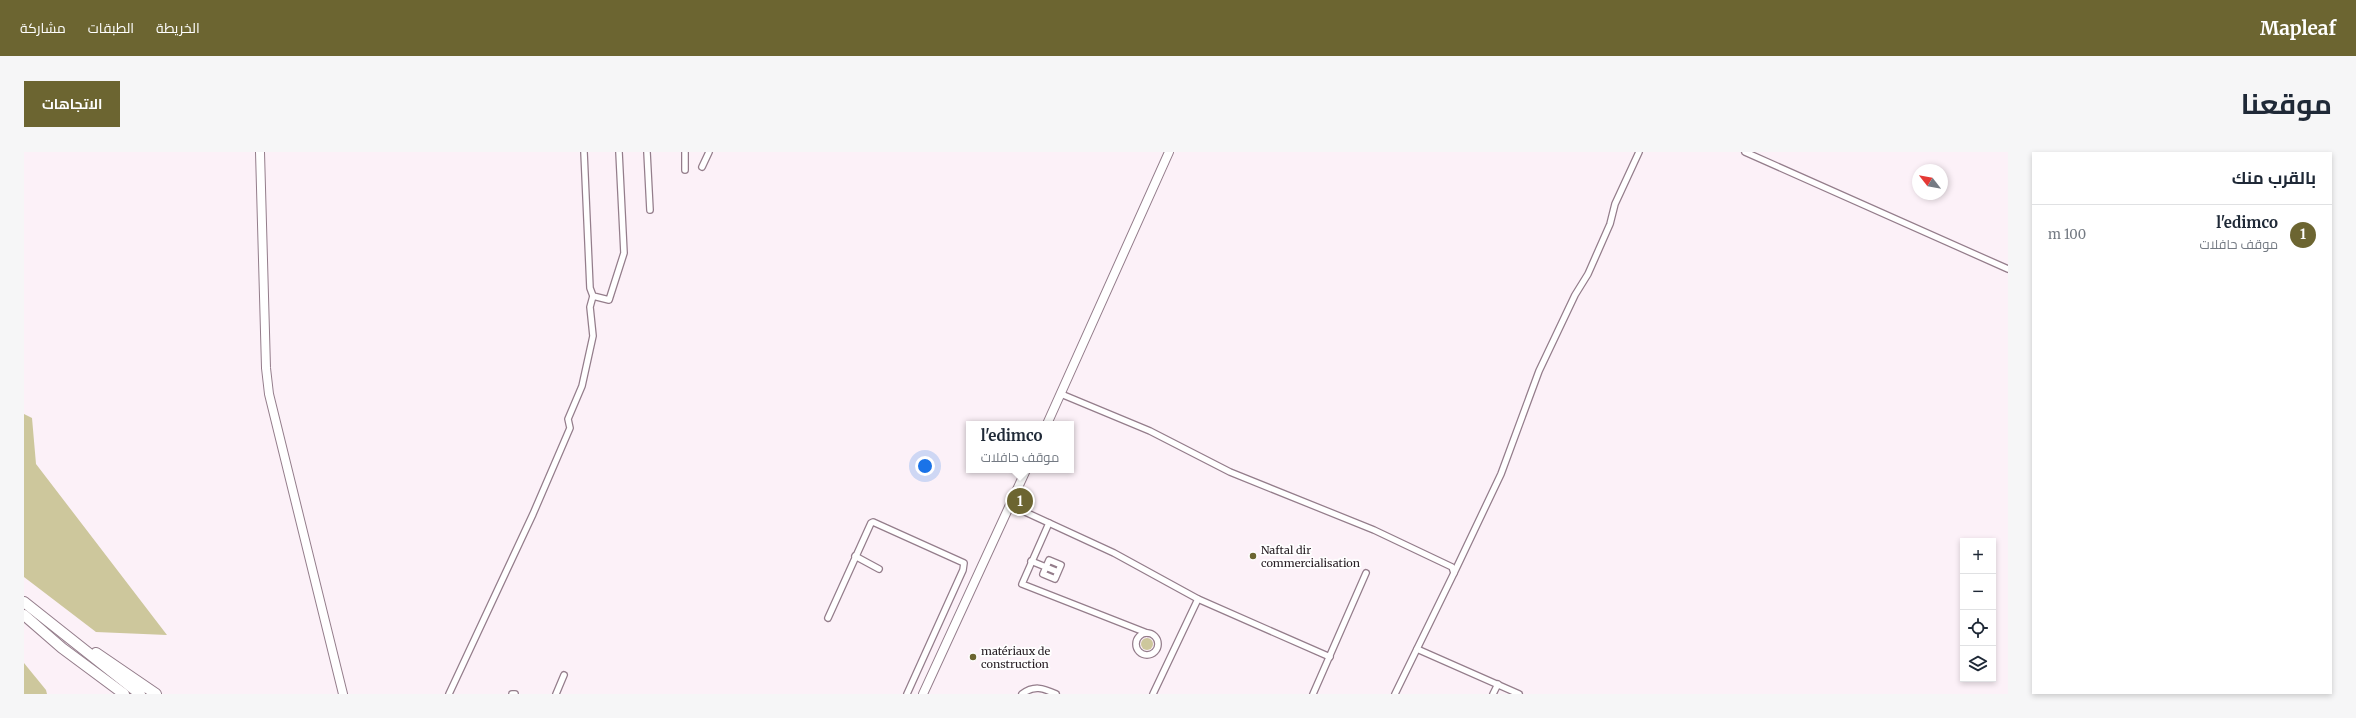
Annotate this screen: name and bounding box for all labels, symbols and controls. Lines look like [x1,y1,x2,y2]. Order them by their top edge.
text: Mapleaf [2260,16,2336,40]
text: مشاركة [20,19,66,37]
text: الطبقات [88,19,134,37]
text: الخريطة [156,19,200,37]
button: الاتجاهات [24,81,120,127]
text: موقعنا [2241,86,2332,122]
north arrow [1912,164,1948,200]
text: بالقرب منك [2232,167,2316,189]
text: l'edimco [2216,213,2278,232]
text: 100 m [2048,226,2086,243]
text: 1 [2300,226,2306,243]
text: موقف حافلات [2200,236,2278,253]
popup [966,421,1074,473]
text: l'edimco [981,426,1043,445]
text: موقف حافلات [981,449,1059,466]
your location [915,456,935,476]
pin: 1 [1007,486,1033,516]
map controls [1960,538,1996,682]
button: + [1960,538,1996,574]
place label: Naftal dir commercialisation [1261,543,1361,570]
marker: Naftal dir commercialisation [1248,551,1258,561]
button: − [1960,574,1996,610]
button: locate [1960,610,1996,646]
place label: matériaux de construction [981,644,1051,671]
button: layers [1960,646,1996,682]
marker: matériaux de construction [968,652,978,662]

